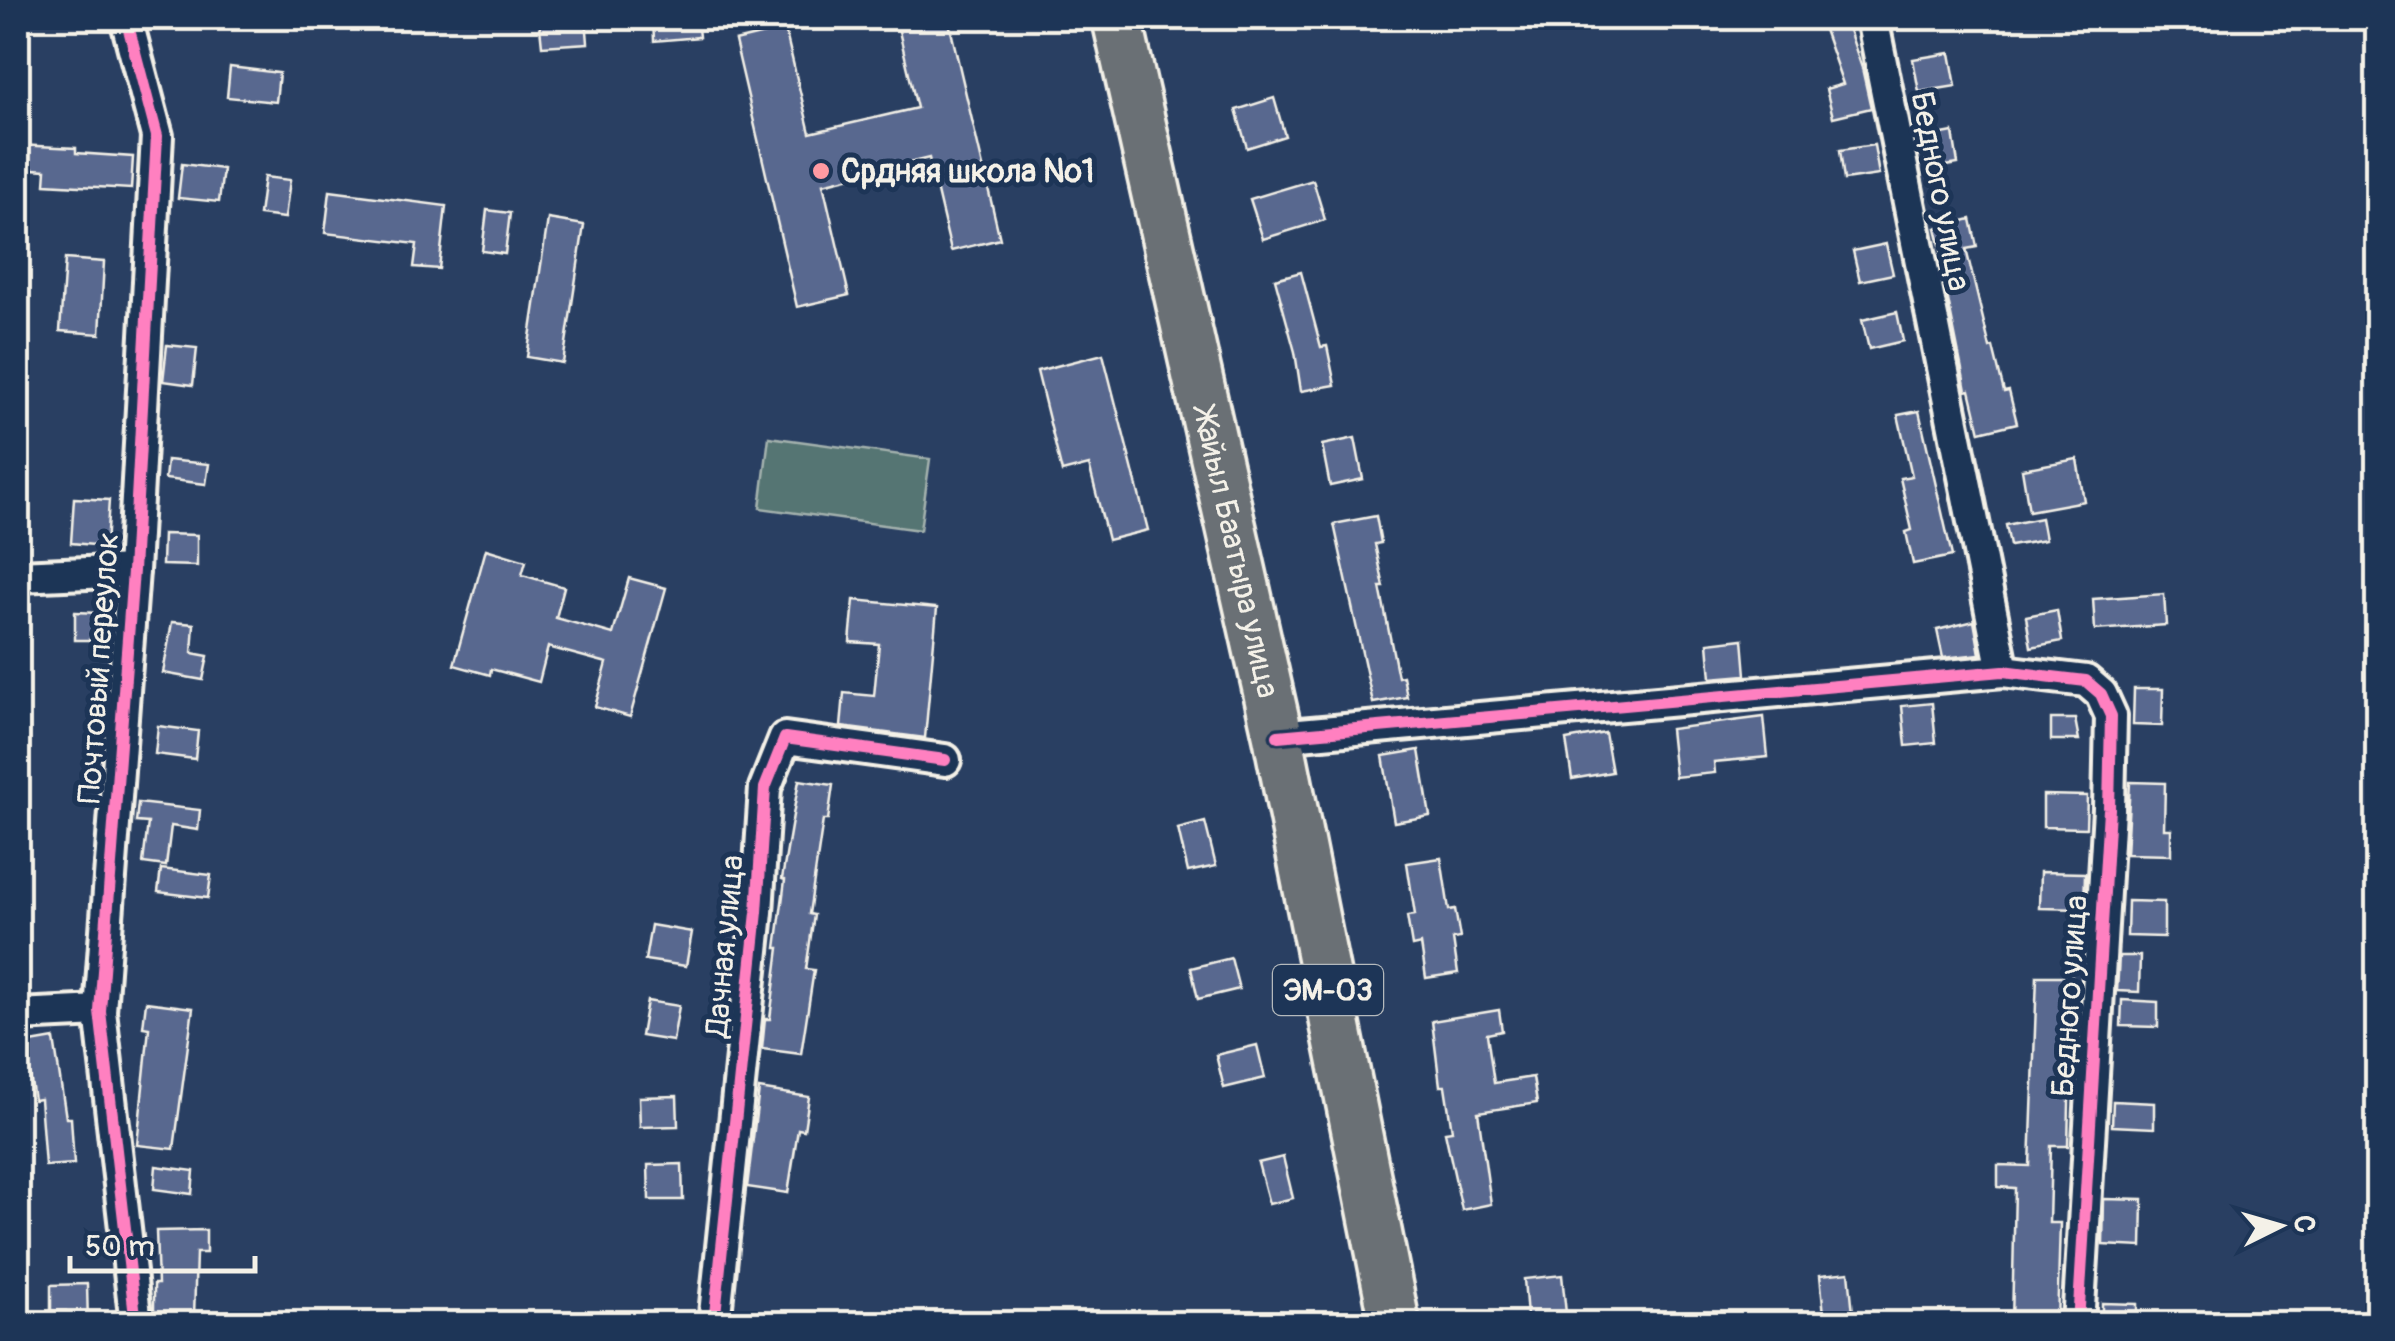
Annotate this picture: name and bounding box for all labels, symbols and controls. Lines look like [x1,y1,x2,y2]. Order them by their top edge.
street label: Бедного улица [1901,88,1979,294]
place label: Срдняя школа №1 [841,152,1094,192]
marker: Срдняя школа №1 [810,160,832,182]
street label: Жайыл Баатыра улица [1183,399,1288,702]
street label: Почтовый переулок [70,531,128,805]
street label: Дачная улица [697,853,753,1040]
street label: Бедного улица [2043,894,2097,1098]
road number: ЭМ-03 [1273,965,1383,1015]
north arrow [2230,1176,2330,1276]
scale bar [70,1211,255,1273]
text: С [2285,1214,2322,1234]
text: 50 m [85,1228,155,1265]

